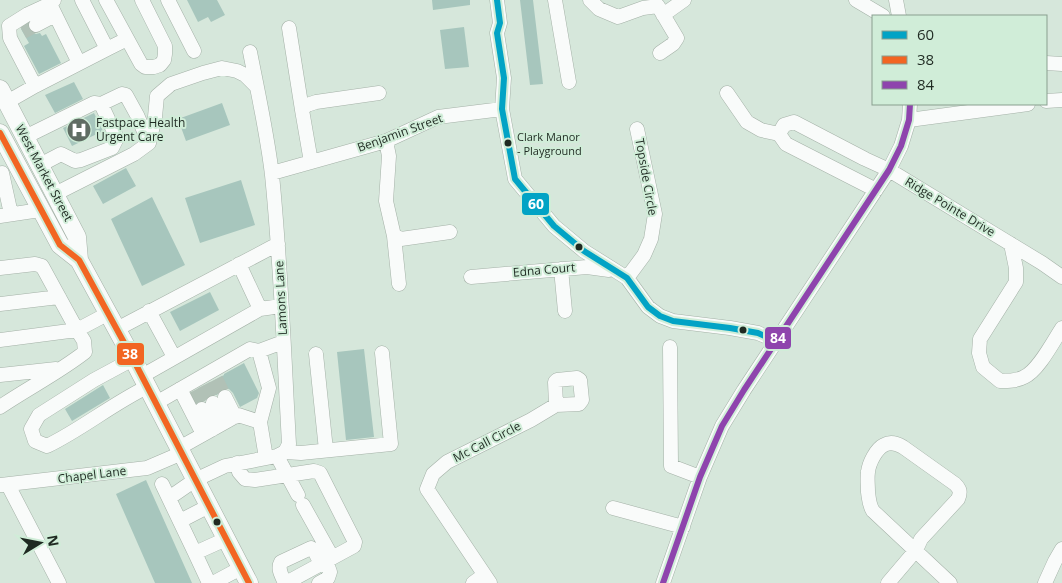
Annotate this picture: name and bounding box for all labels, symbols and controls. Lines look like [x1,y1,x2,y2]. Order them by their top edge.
legend [872,15,1047,105]
text: 60 [917,24,934,44]
text: 38 [917,49,934,69]
text: 84 [917,74,935,94]
street label: Benjamin Street [355,109,445,156]
place label: Fastpace Health Urgent Care [96,114,185,145]
hospital icon: Fastpace Health Urgent Care [66,117,92,143]
street label: West Market Street [12,121,77,224]
place label: Clark Manor - Playground [517,129,582,158]
street label: Topside Circle [631,137,662,217]
marker: Clark Manor - Playground [503,138,513,148]
street label: Ridge Pointe Drive [902,173,999,240]
line badge: 60 [521,192,550,216]
text: 60 [528,194,544,213]
unlabelled marker [574,242,584,252]
street label: Edna Court [512,258,576,281]
street label: Lamons Lane [270,260,291,336]
unlabelled marker [738,325,748,335]
line badge: 84 [764,326,792,350]
text: 84 [770,328,786,347]
line badge: 38 [116,342,145,366]
text: 38 [122,344,138,363]
street label: Mc Call Circle [450,417,524,466]
street label: Chapel Lane [57,462,127,487]
unlabelled marker [212,517,222,527]
north arrow [15,518,65,568]
text: N [43,533,64,548]

